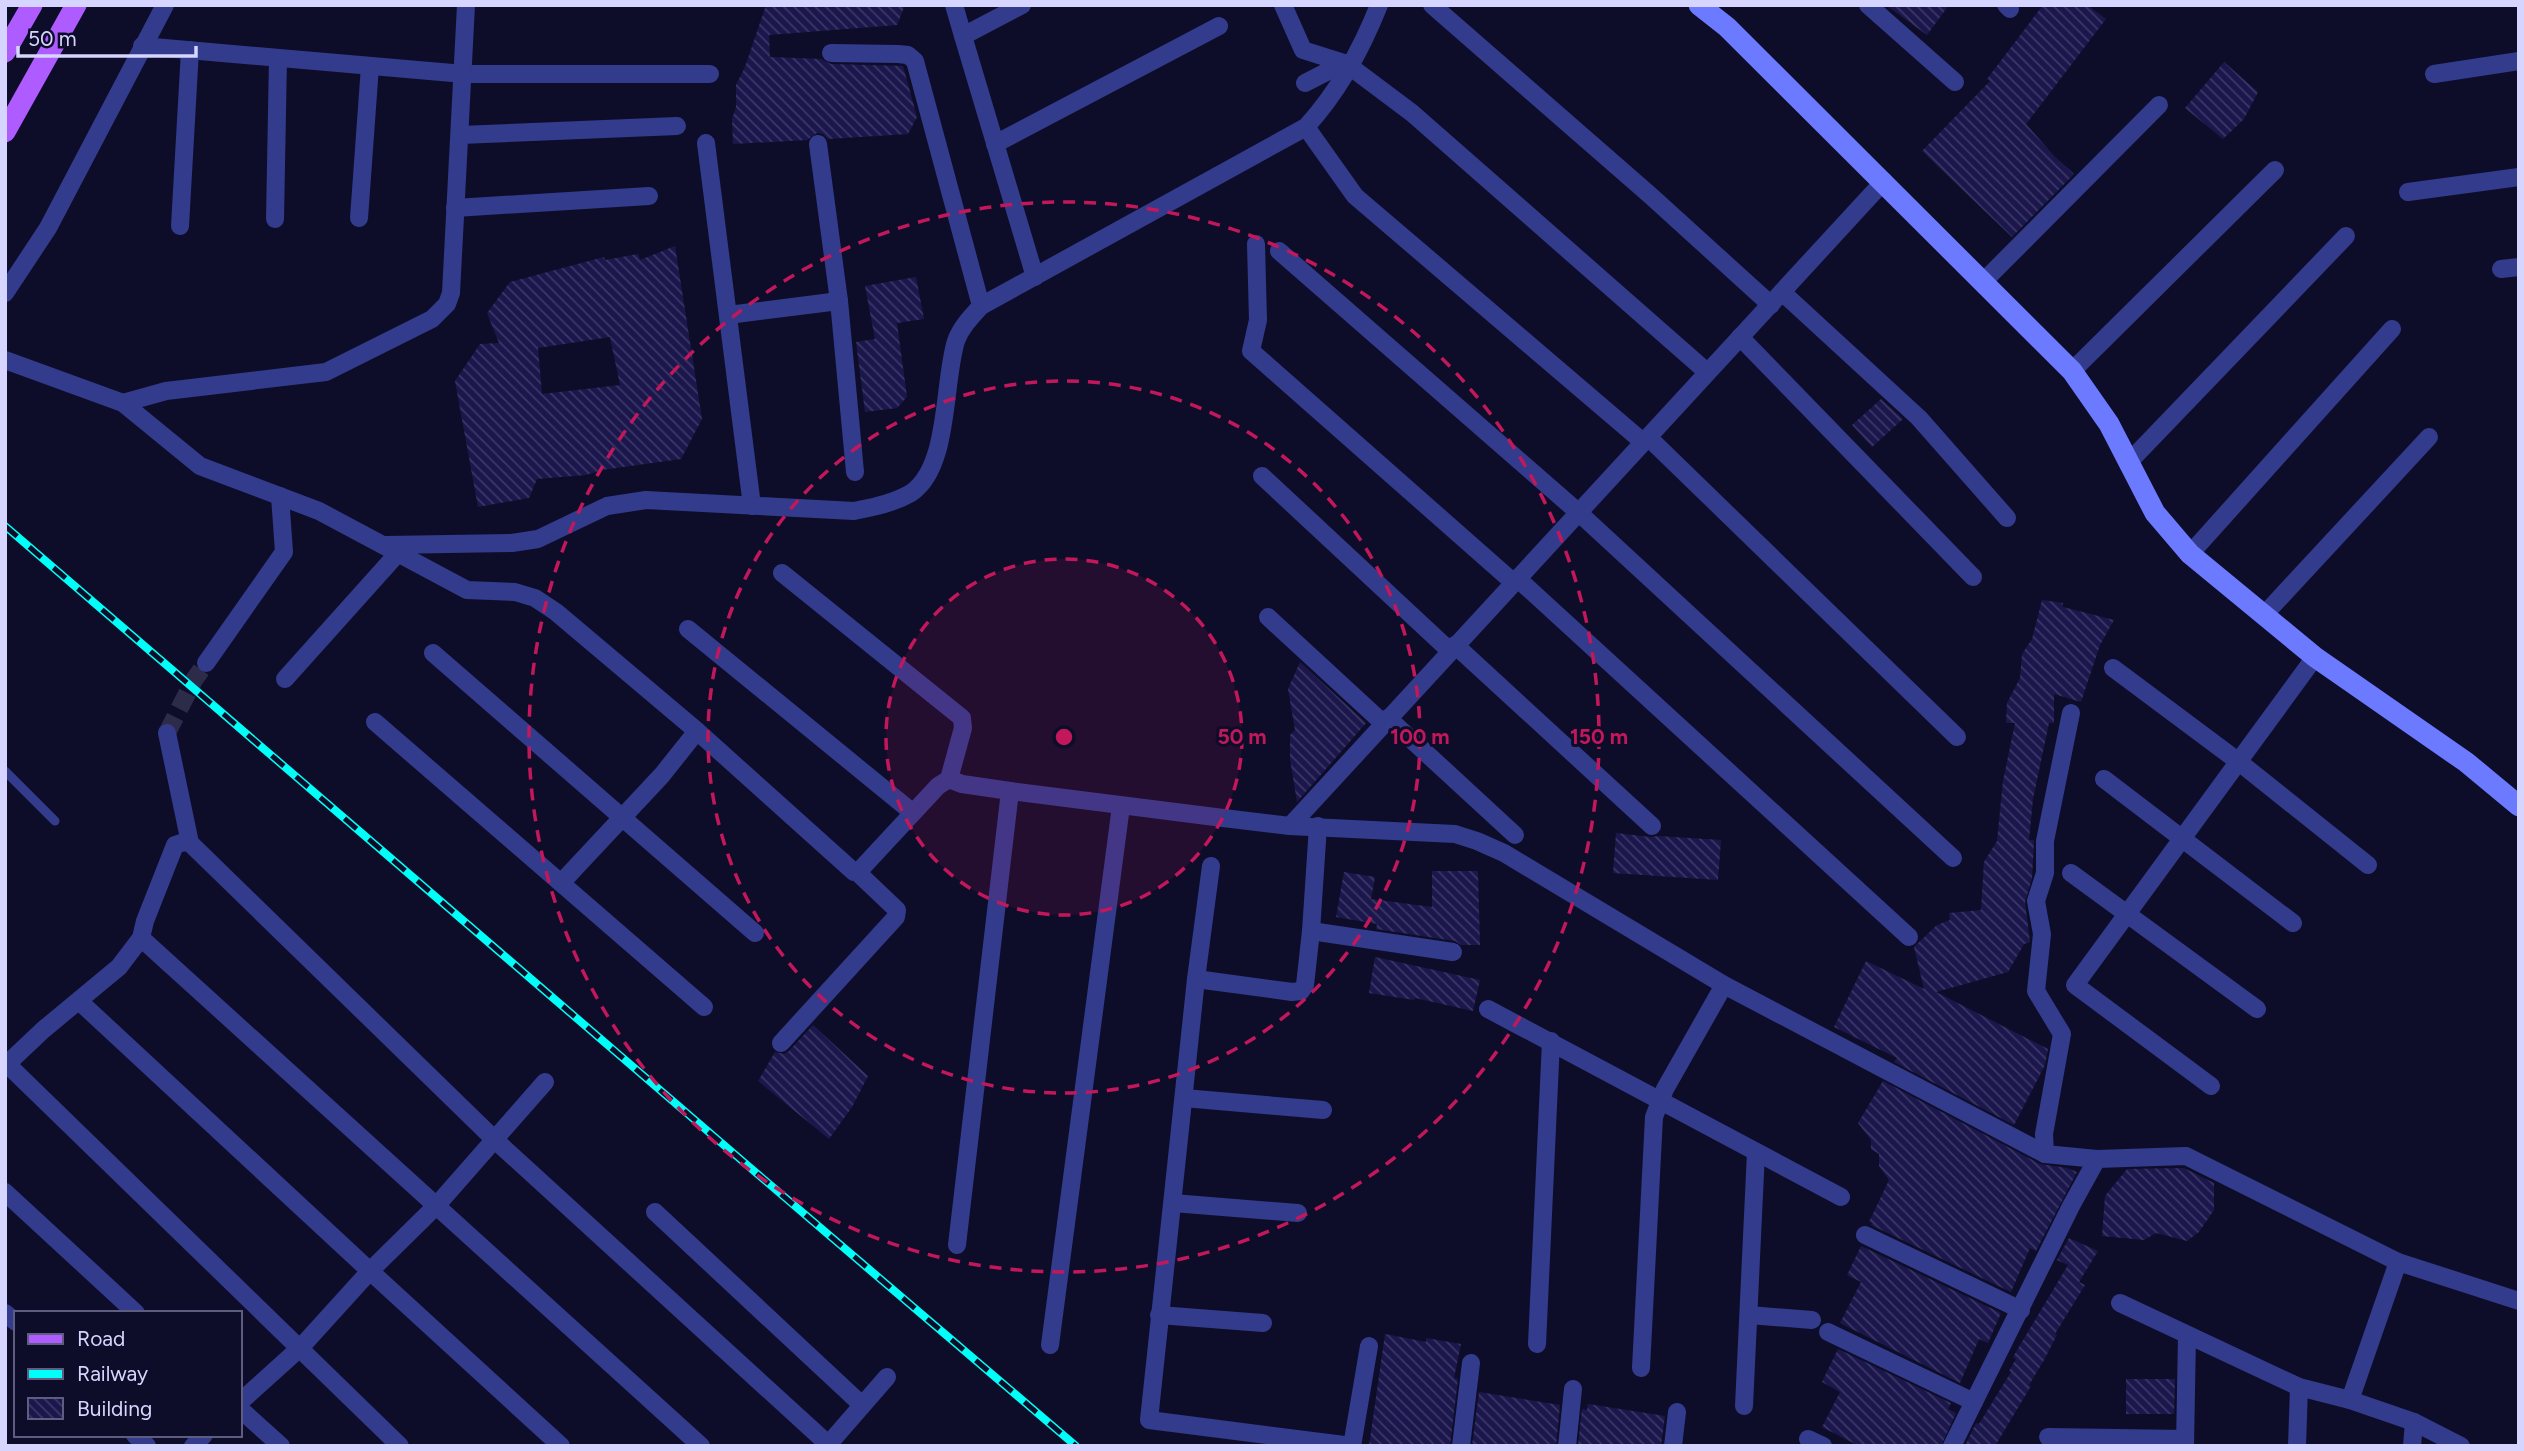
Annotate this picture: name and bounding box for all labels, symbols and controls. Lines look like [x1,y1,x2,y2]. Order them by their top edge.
scale bar [18,14,196,58]
text: 50 m [28,26,77,51]
text: 50 m [1217,724,1267,749]
text: 100 m [1390,724,1450,749]
text: 150 m [1570,724,1628,749]
centre of rings [1052,725,1076,749]
legend [14,1311,242,1437]
text: Road [77,1326,125,1351]
text: Railway [77,1361,148,1386]
text: Building [77,1396,152,1421]

